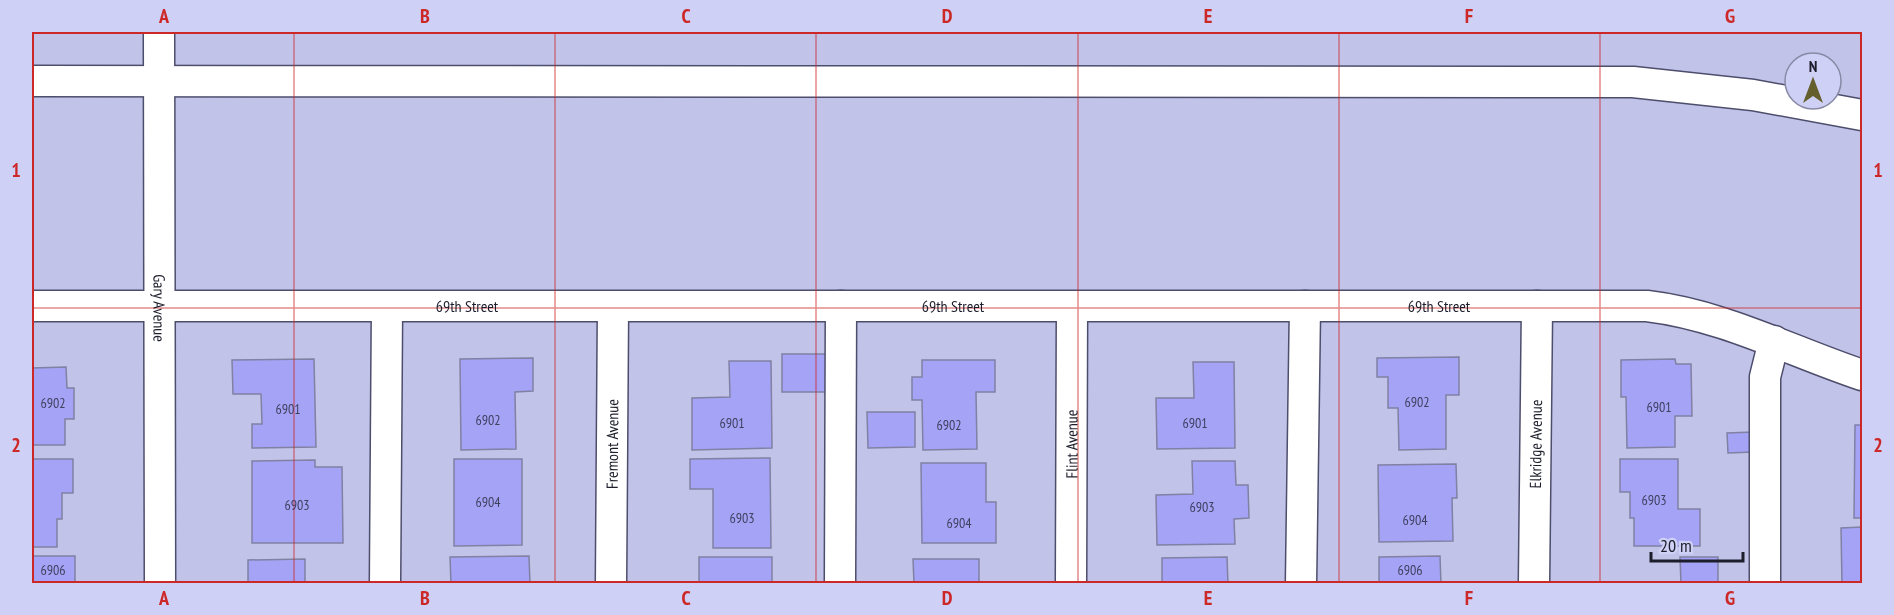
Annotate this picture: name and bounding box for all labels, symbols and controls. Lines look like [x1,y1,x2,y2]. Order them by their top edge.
text: A [158,3,170,29]
text: B [420,3,430,29]
text: C [681,3,691,29]
text: D [942,3,953,29]
text: E [1204,3,1212,29]
text: F [1465,3,1473,29]
text: G [1725,3,1735,29]
north arrow [1783,51,1843,111]
text: N [1809,56,1817,76]
text: 1 [11,157,21,183]
text: 1 [1873,157,1883,183]
street label: Gary Avenue [149,274,170,342]
street label: 69th Street [436,296,499,316]
street label: 69th Street [922,296,985,316]
street label: 69th Street [1408,296,1471,316]
house number: 6902 [1404,393,1430,411]
house number: 6902 [40,394,66,412]
house number: 6901 [1646,398,1672,416]
street label: Fremont Avenue [602,399,622,489]
house number: 6901 [275,400,301,418]
street label: Elkridge Avenue [1525,400,1546,488]
street label: Flint Avenue [1061,410,1082,478]
house number: 6902 [475,411,501,429]
house number: 6901 [719,414,745,432]
house number: 6901 [1182,414,1208,432]
house number: 6902 [936,416,962,434]
text: 2 [11,432,21,458]
text: 2 [1873,432,1883,458]
house number: 6903 [1641,491,1667,509]
house number: 6904 [475,493,501,511]
house number: 6903 [284,496,310,514]
house number: 6903 [1189,498,1215,516]
house number: 6903 [729,509,755,527]
house number: 6904 [1402,511,1428,529]
house number: 6904 [946,514,972,532]
scale bar [1651,525,1742,563]
text: 20 m [1660,534,1692,557]
house number: 6906 [40,561,66,579]
house number: 6906 [1397,561,1423,579]
text: A [158,585,170,611]
text: B [420,585,430,611]
text: C [681,585,691,611]
text: D [942,585,953,611]
text: E [1204,585,1212,611]
text: F [1465,585,1473,611]
text: G [1725,585,1735,611]

